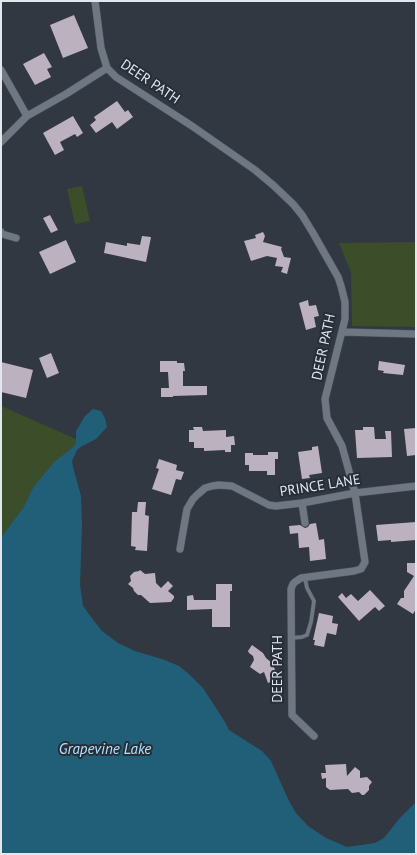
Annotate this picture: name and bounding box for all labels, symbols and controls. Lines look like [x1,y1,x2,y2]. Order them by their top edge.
street label: DEER PATH [117,56,183,108]
street label: DEER PATH [309,312,339,382]
street label: PRINCE LANE [279,471,361,501]
street label: DEER PATH [270,635,286,703]
water label: Grapevine Lake [59,741,151,759]

